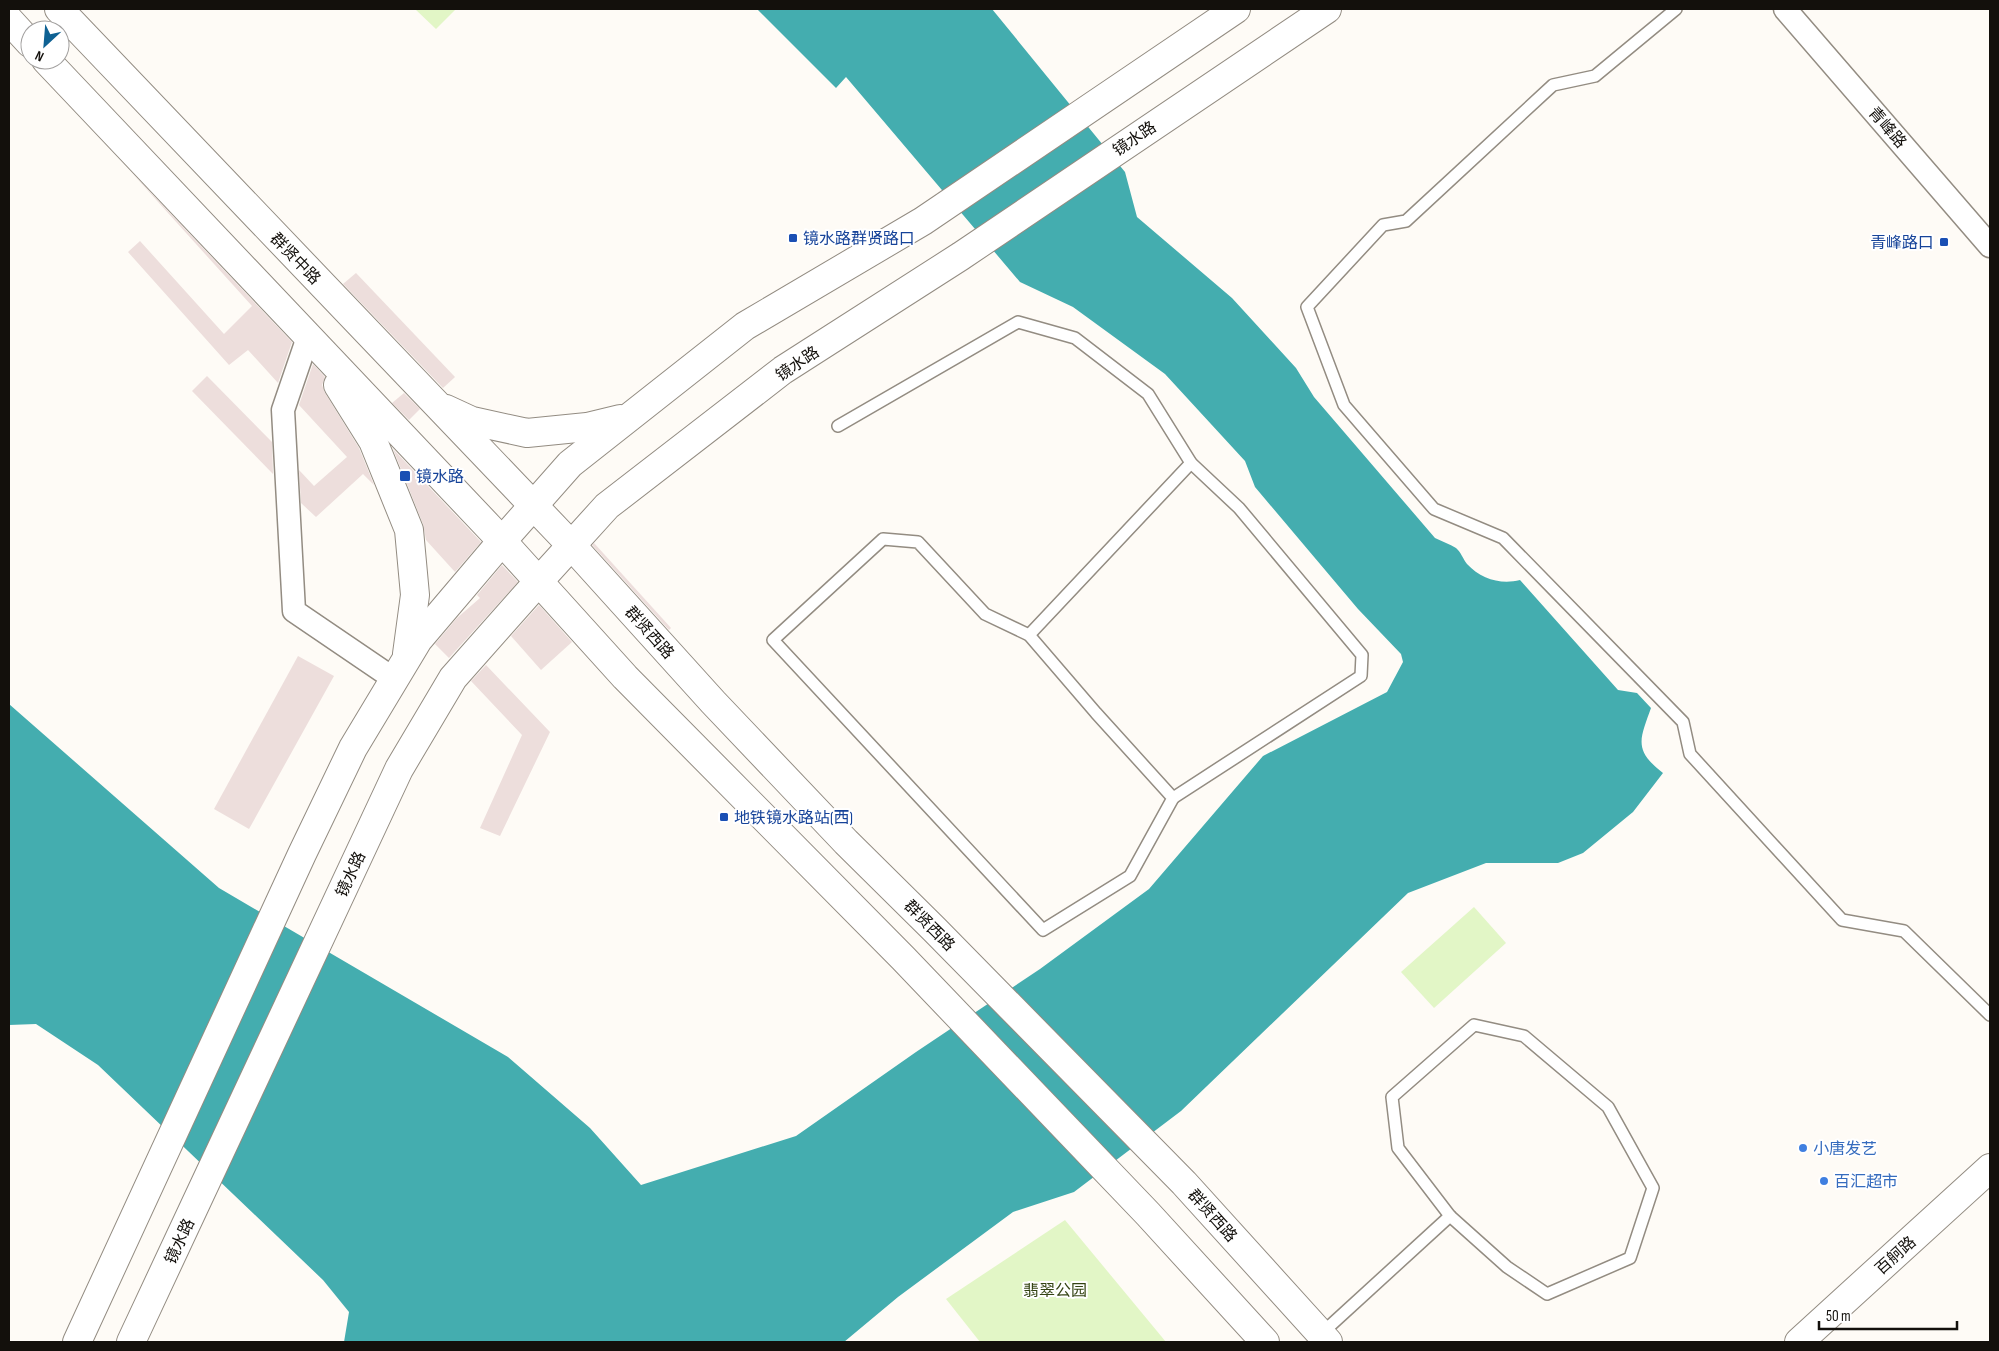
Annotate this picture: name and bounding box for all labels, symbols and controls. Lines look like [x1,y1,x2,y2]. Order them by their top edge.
north arrow [20,20,70,70]
text: N [32,47,47,66]
street label: 青峰路 [1864,104,1910,152]
street label: 镜水路 [1110,118,1160,161]
street label: 群贤中路 [266,229,324,289]
place label: 镜水路群贤路口 [803,230,915,249]
marker: 镜水路群贤路口 [787,232,799,244]
place label: 青峰路口 [1870,234,1934,253]
marker: 青峰路口 [1938,236,1950,248]
street label: 镜水路 [773,343,823,386]
place label: 镜水路 [416,468,464,487]
marker: 镜水路 [398,469,412,483]
street label: 群贤西路 [620,603,677,663]
place label: 地铁镜水路站(西) [734,809,853,828]
marker: 地铁镜水路站(西) [718,811,730,823]
street label: 镜水路 [333,849,370,900]
street label: 群贤西路 [900,897,958,955]
place label: 小唐发艺 [1813,1140,1877,1159]
marker: 小唐发艺 [1797,1142,1809,1154]
place label: 百汇超市 [1834,1173,1898,1192]
marker: 百汇超市 [1818,1175,1830,1187]
street label: 群贤西路 [1183,1186,1240,1246]
street label: 镜水路 [162,1216,199,1267]
street label: 百舸路 [1871,1232,1920,1279]
park label: 翡翠公园 [1023,1282,1087,1301]
scale bar [1819,1298,1956,1330]
text: 50 m [1826,1307,1851,1326]

